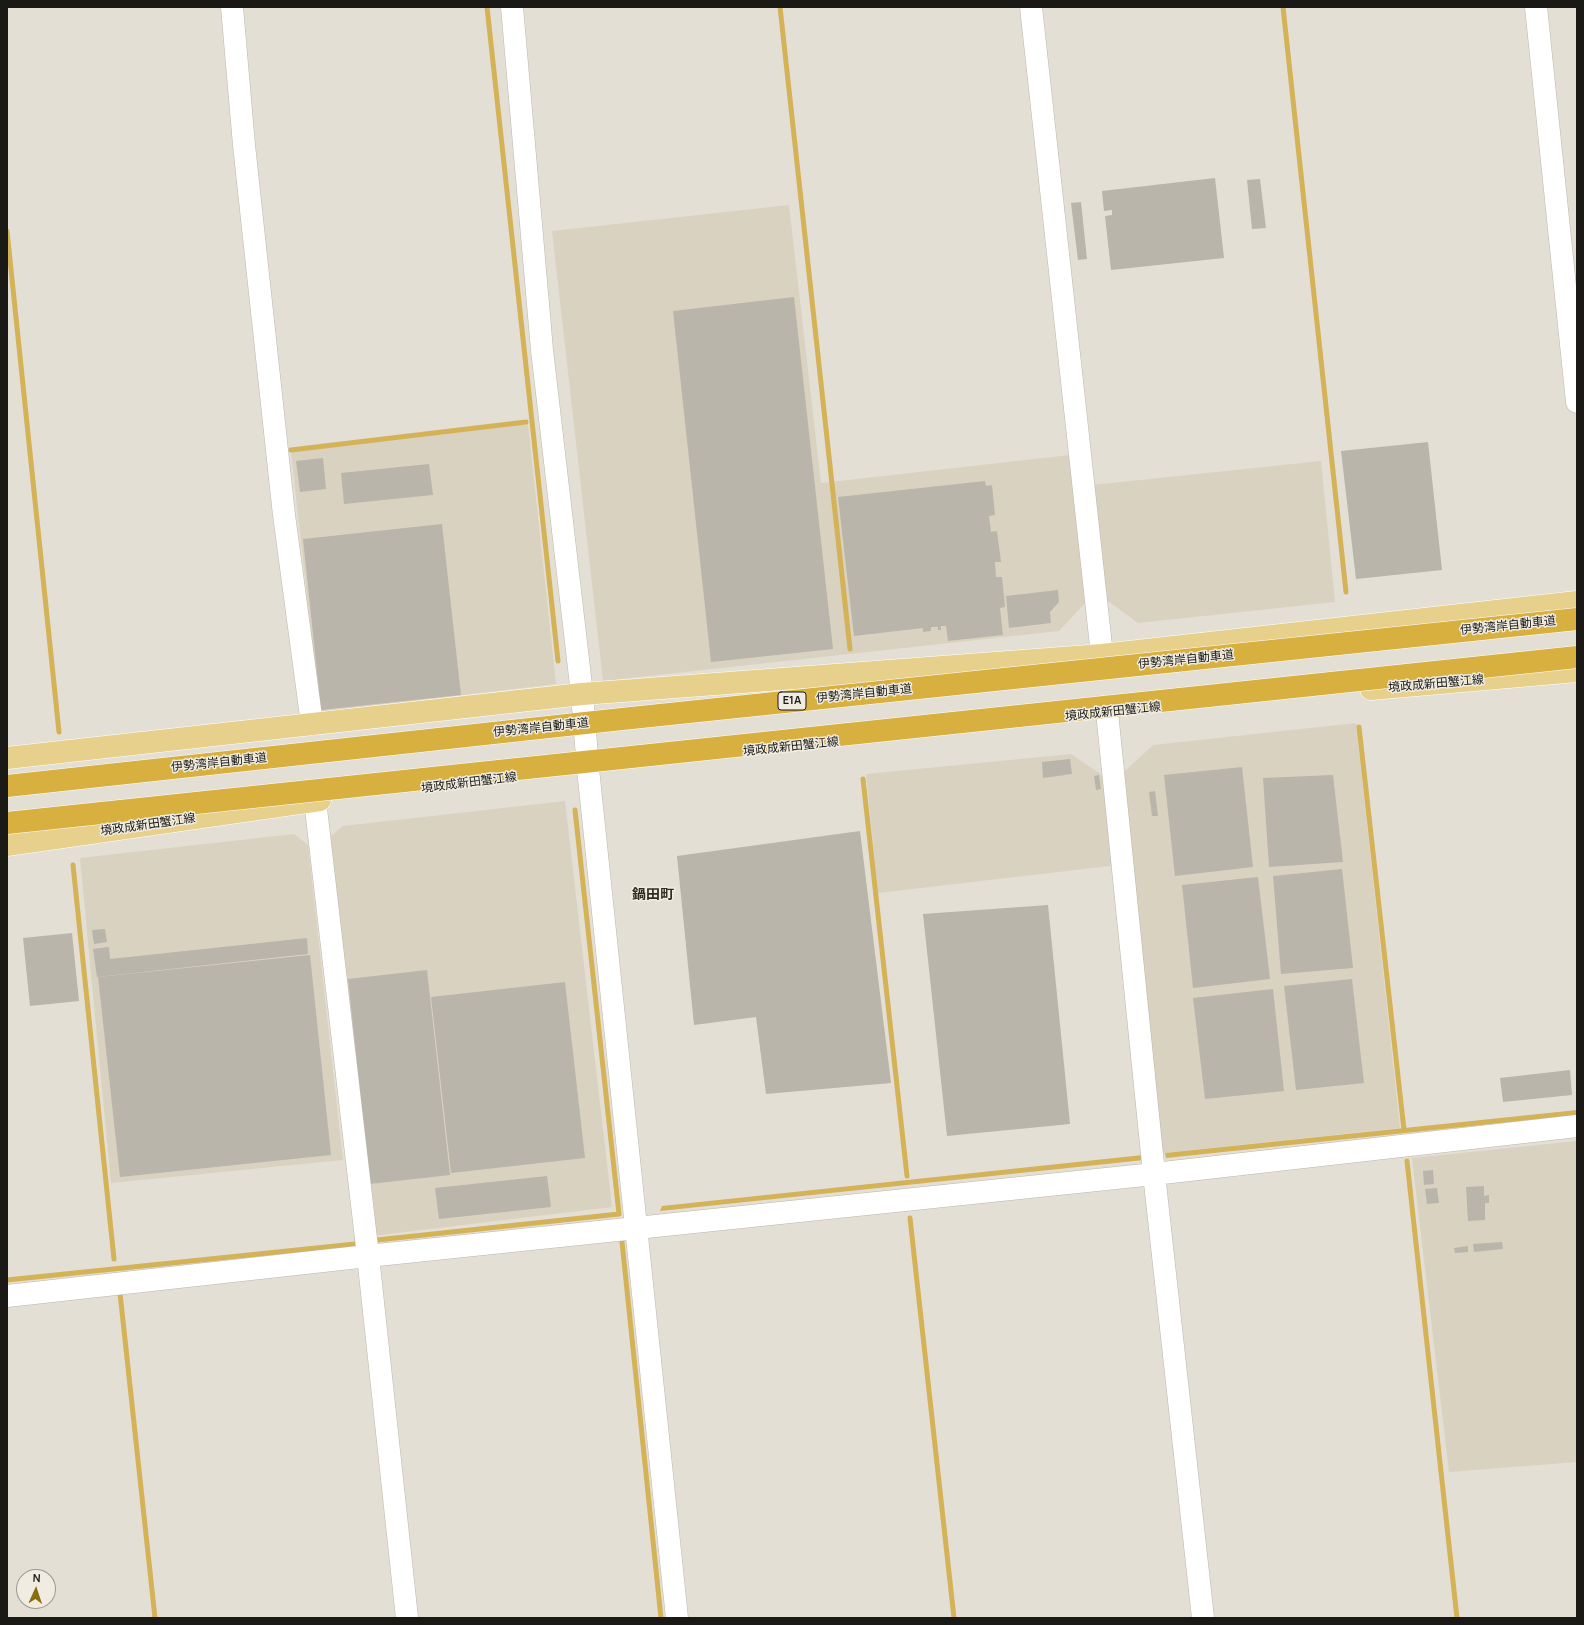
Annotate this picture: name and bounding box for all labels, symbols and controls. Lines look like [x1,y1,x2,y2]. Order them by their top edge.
street label: 伊勢湾岸自動車道 [1460,614,1556,638]
street label: 伊勢湾岸自動車道 [1138,648,1234,672]
street label: 境政成新田蟹江線 [1388,673,1484,695]
street label: 伊勢湾岸自動車道 [816,682,912,706]
road number: E1A [778,692,806,710]
street label: 境政成新田蟹江線 [1065,700,1161,724]
street label: 伊勢湾岸自動車道 [493,716,589,740]
street label: 境政成新田蟹江線 [743,735,839,759]
street label: 伊勢湾岸自動車道 [171,751,267,775]
street label: 境政成新田蟹江線 [420,770,518,796]
street label: 境政成新田蟹江線 [99,811,197,839]
district label: 鍋田町 [632,887,674,903]
north arrow [16,1569,56,1609]
text: N [32,1570,41,1585]

